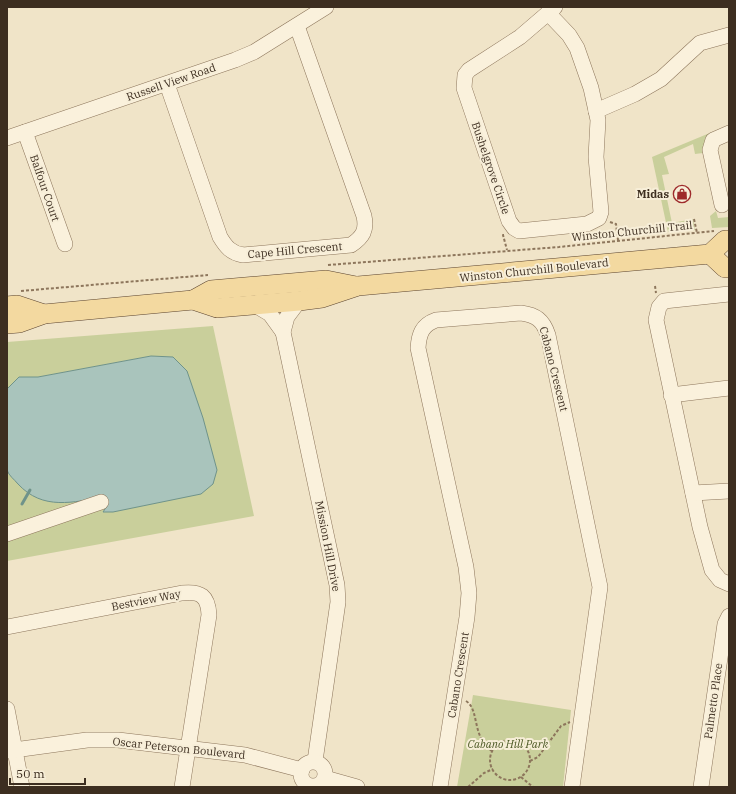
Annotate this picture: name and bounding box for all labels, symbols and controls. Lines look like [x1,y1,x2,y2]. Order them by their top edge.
street label: Russell View Road [124,60,218,104]
street label: Bushelgrove Circle [469,120,513,216]
street label: Balfour Court [27,153,63,223]
shop icon: Midas [672,184,692,204]
place label: Midas [637,187,669,201]
street label: Winston Churchill Trail [571,218,693,244]
street label: Cape Hill Crescent [247,239,343,261]
street label: Winston Churchill Boulevard [459,255,609,285]
street label: Cabano Crescent [537,325,571,413]
street label: Mission Hill Drive [312,500,344,593]
street label: Bestview Way [110,586,182,614]
street label: Cabano Crescent [444,631,472,719]
street label: Palmetto Place [701,662,725,740]
street label: Oscar Peterson Boulevard [112,734,246,762]
park label: Cabano Hill Park [468,737,549,751]
scale bar [10,760,85,786]
text: 50 m [16,766,45,781]

